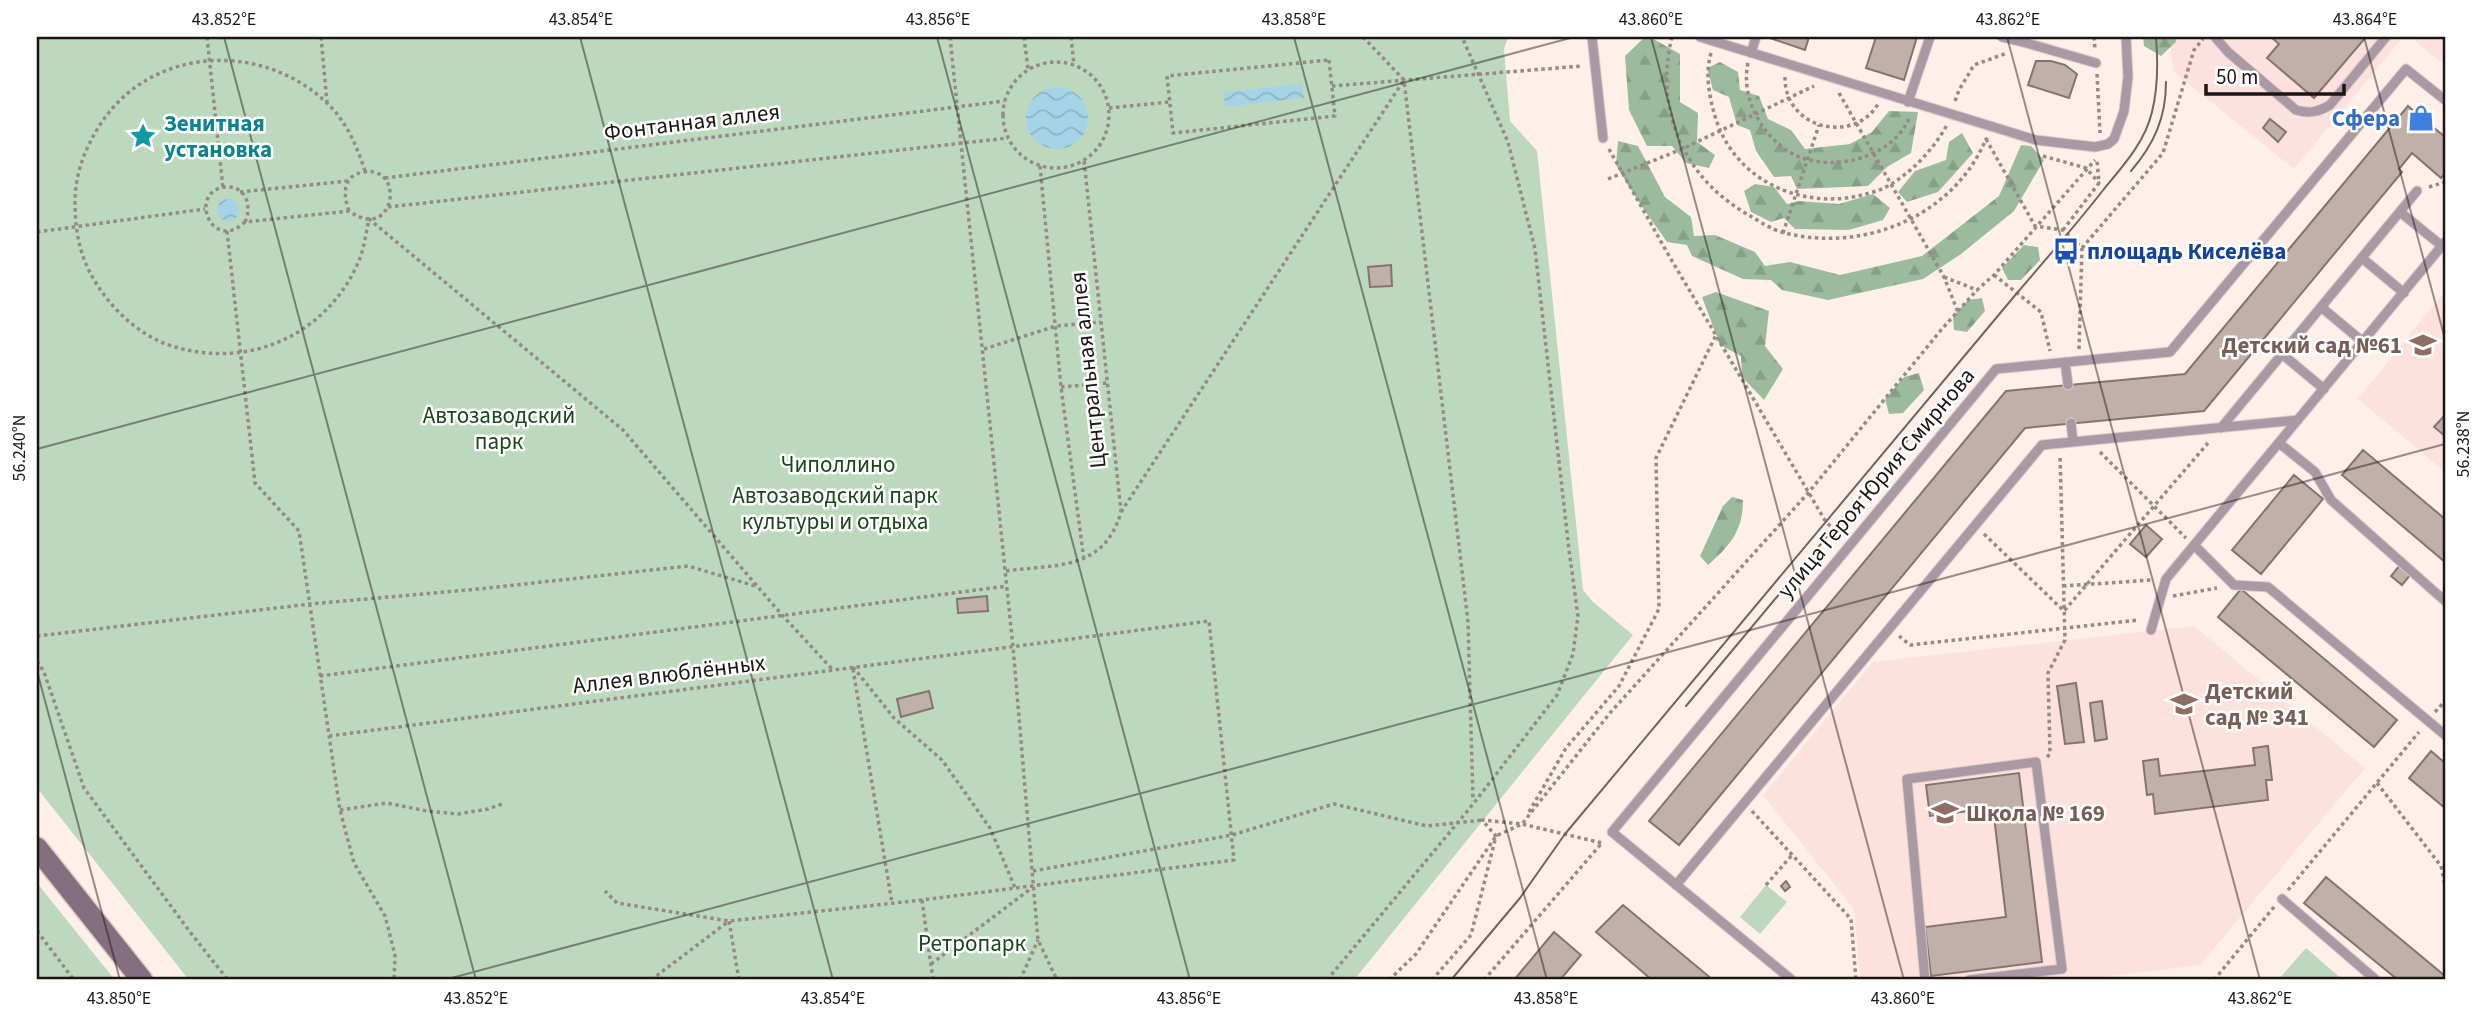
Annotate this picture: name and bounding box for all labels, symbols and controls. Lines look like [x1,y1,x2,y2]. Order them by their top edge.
text: 43.852°E [192,7,256,32]
text: 43.854°E [549,7,613,32]
text: 43.856°E [906,7,970,32]
text: 43.858°E [1262,7,1326,32]
text: 43.860°E [1619,7,1683,32]
text: 43.862°E [1976,7,2040,32]
text: 43.864°E [2333,7,2397,32]
scale bar [2206,52,2344,96]
text: 50 m [2216,62,2258,92]
street label: Фонтанная аллея [602,95,782,149]
place label: Сфера [2332,102,2400,135]
shop icon: Сфера [2406,103,2436,133]
place label: Зенитная установка [164,107,272,166]
place icon: Зенитная установка [128,121,158,151]
place label: площадь Киселёва [2087,235,2286,268]
bus stop icon: площадь Киселёва [2051,236,2081,266]
street label: Центральная аллея [1061,270,1115,470]
place label: Детский сад №61 [2222,329,2402,362]
school or university icon: Детский сад №61 [2408,330,2438,360]
street label: улица Героя Юрия Смирнова [1769,360,1983,606]
park label: Автозаводский парк [423,399,575,458]
text: 56.238°N [2451,411,2476,477]
text: 56.240°N [7,415,32,481]
park label: Чиполлино [781,448,895,481]
park label: Автозаводский парк культуры и отдыха [732,479,938,538]
street label: Аллея влюблённых [571,646,767,702]
place label: Детский сад № 341 [2205,675,2309,734]
school or university icon: Детский сад № 341 [2169,689,2199,719]
place label: Школа № 169 [1966,797,2105,830]
school or university icon: Школа № 169 [1930,798,1960,828]
park label: Ретропарк [918,927,1027,960]
text: 43.850°E [87,986,151,1011]
text: 43.852°E [444,986,508,1011]
text: 43.854°E [801,986,865,1011]
text: 43.856°E [1157,986,1221,1011]
text: 43.858°E [1514,986,1578,1011]
text: 43.860°E [1871,986,1935,1011]
text: 43.862°E [2228,986,2292,1011]

